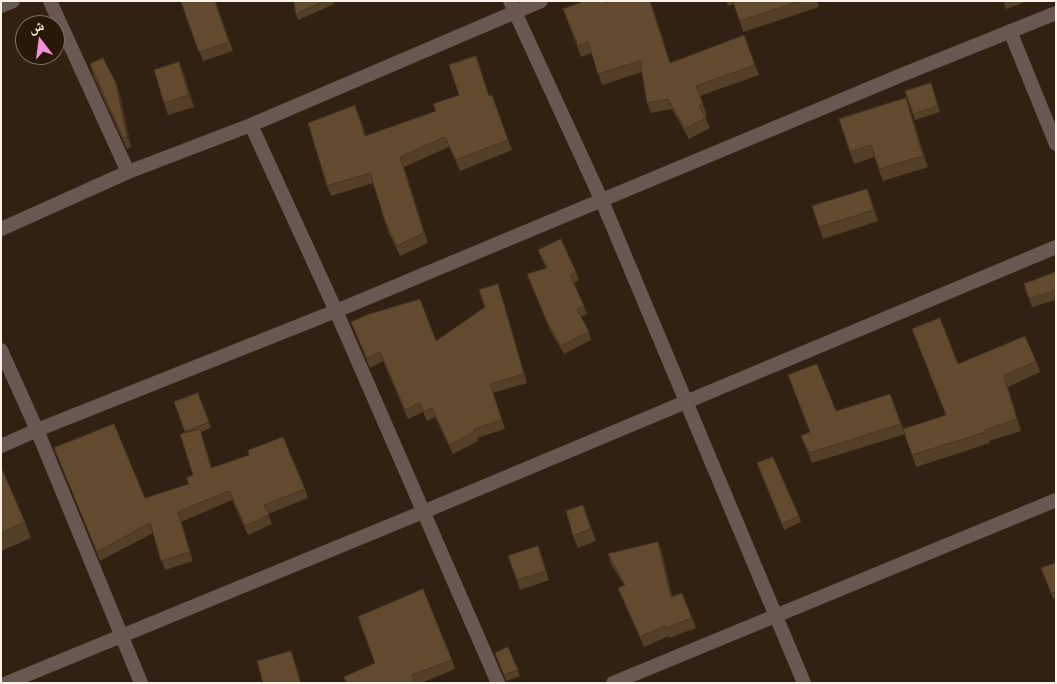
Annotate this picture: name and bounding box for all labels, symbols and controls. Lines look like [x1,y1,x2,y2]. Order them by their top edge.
north arrow [15,15,65,65]
text: ش [27,15,46,37]

